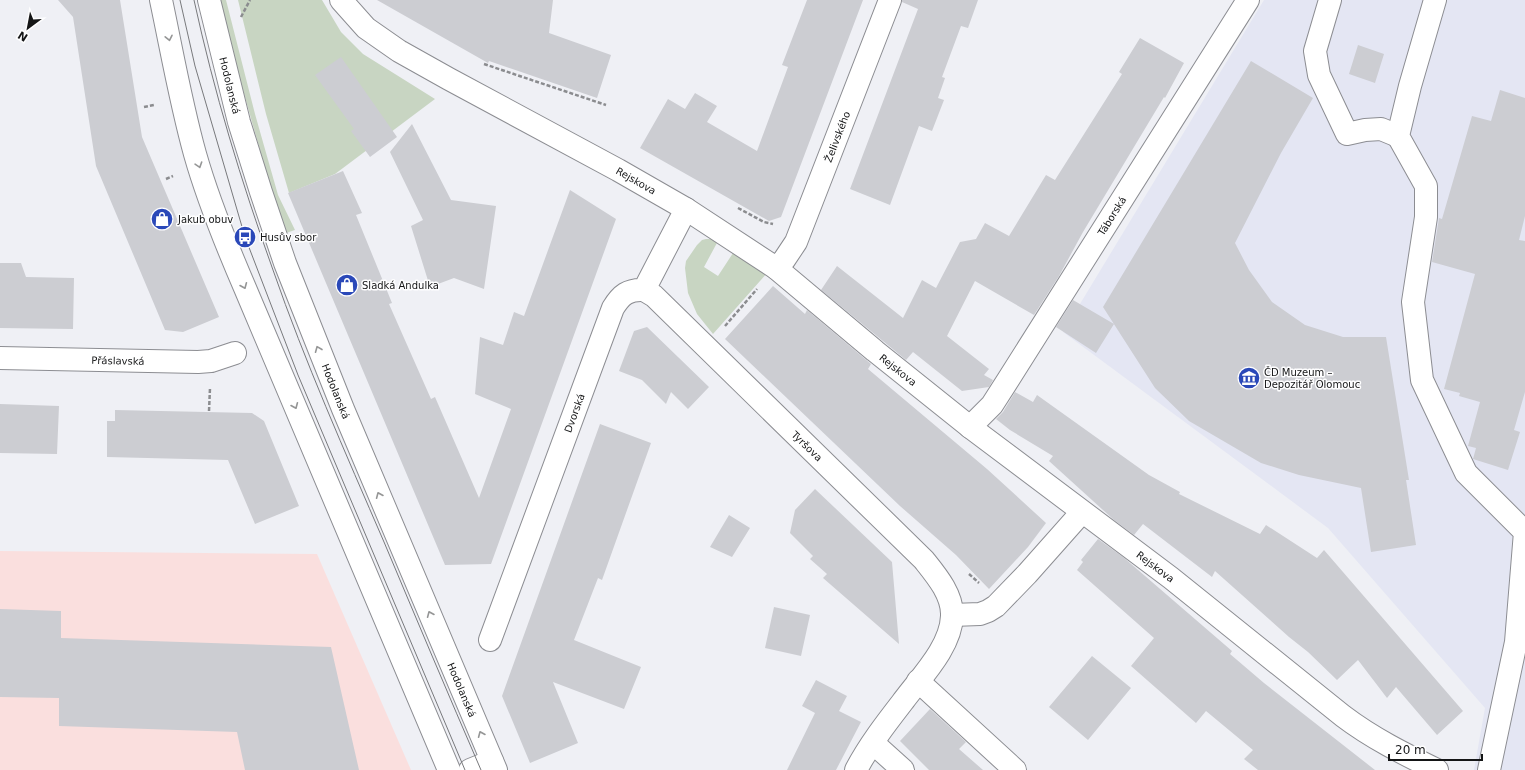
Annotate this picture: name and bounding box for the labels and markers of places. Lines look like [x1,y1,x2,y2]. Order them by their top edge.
shop icon: Jakub obuv [149,206,175,232]
place label: Jakub obuv [177,214,233,225]
bus stop icon: Husův sbor [232,224,258,250]
place label: Husův sbor [260,232,317,243]
shop icon: Sladká Andulka [334,272,360,298]
place label: Sladká Andulka [362,280,439,291]
museum icon: ČD Muzeum – Depozitář Olomouc [1236,365,1262,391]
place label: ČD Muzeum – Depozitář Olomouc [1264,366,1360,390]

